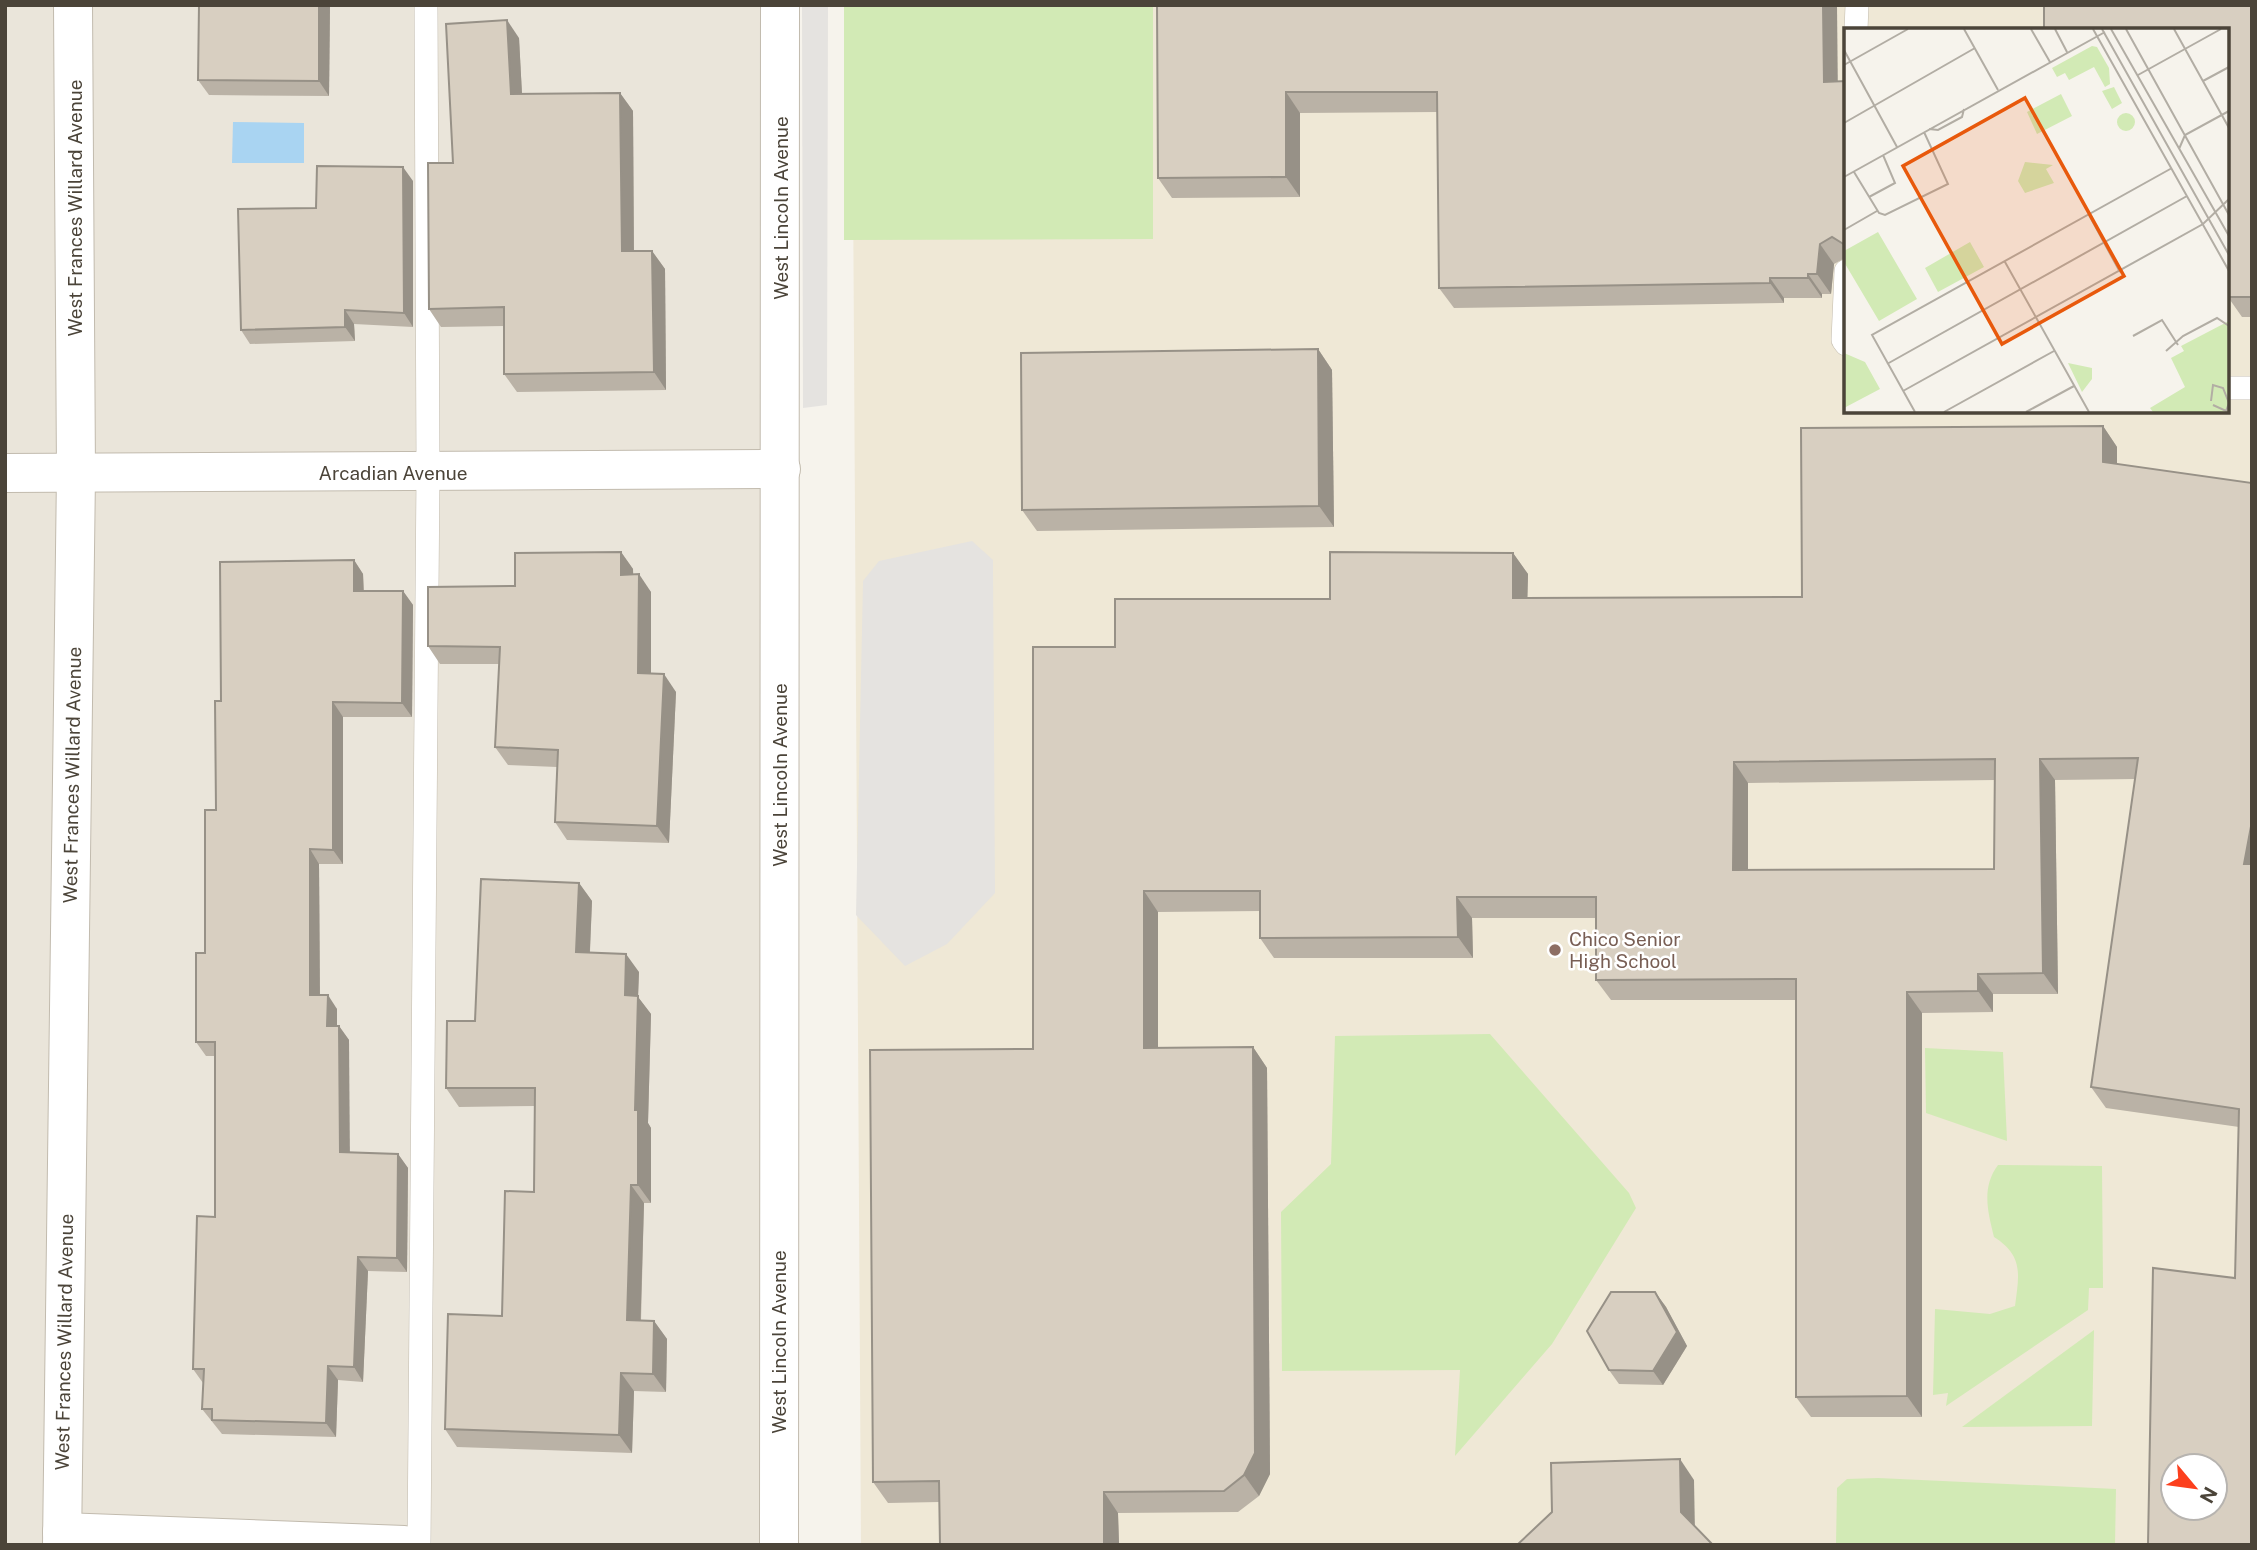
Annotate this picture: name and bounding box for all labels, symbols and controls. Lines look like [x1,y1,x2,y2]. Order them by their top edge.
inset map [1844,28,2229,413]
street label: West Frances Willard Avenue [64,80,86,336]
street label: West Lincoln Avenue [770,116,792,300]
street label: Arcadian Avenue [319,462,467,484]
street label: West Frances Willard Avenue [59,646,85,904]
street label: West Lincoln Avenue [769,683,791,867]
place label: Chico Senior High School [1569,928,1681,972]
marker: Chico Senior High School [1547,942,1563,958]
street label: West Frances Willard Avenue [51,1213,77,1471]
street label: West Lincoln Avenue [768,1250,790,1434]
north arrow [2159,1452,2229,1522]
text: N [2196,1483,2222,1507]

